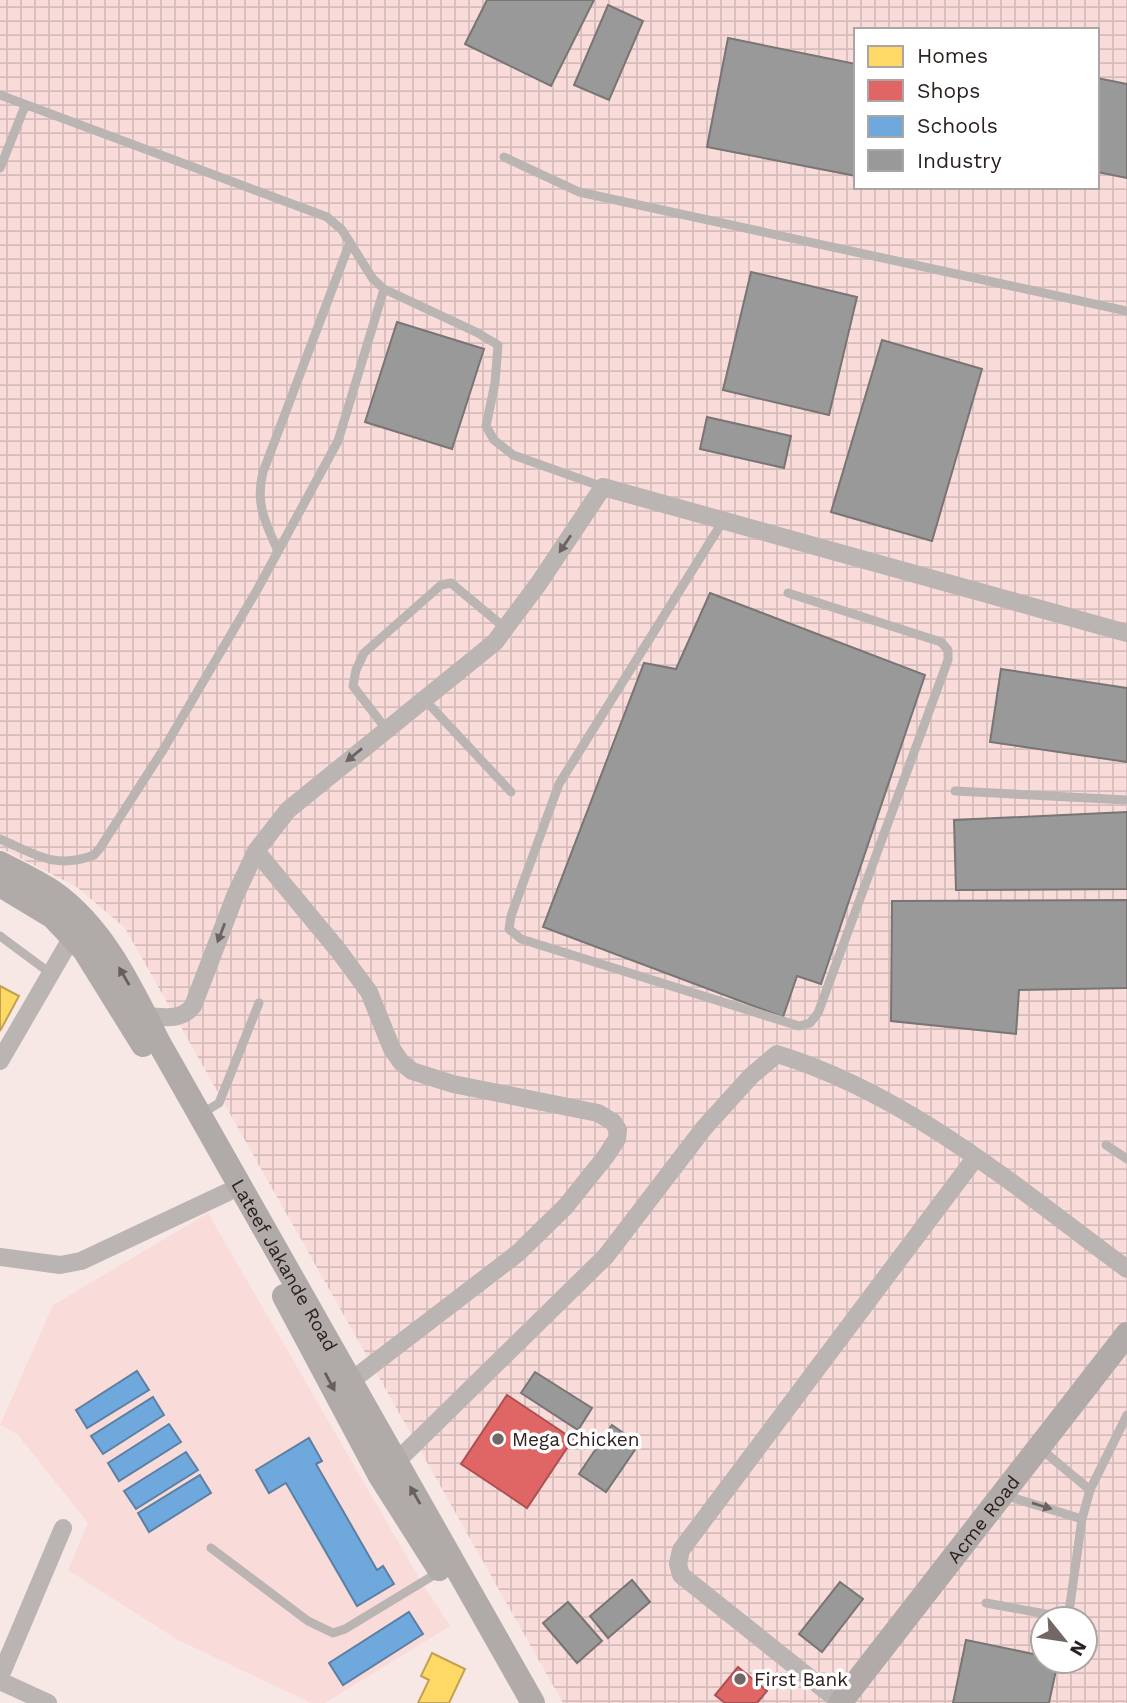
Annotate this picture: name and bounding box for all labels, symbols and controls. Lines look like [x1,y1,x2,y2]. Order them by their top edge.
legend [854,28,1099,189]
text: Homes [917,43,988,68]
text: Shops [917,78,980,103]
text: Schools [917,113,998,138]
text: Industry [917,148,1002,173]
one-way arrow [558,535,572,553]
one-way arrow [346,747,363,762]
one-way arrow [215,922,226,943]
one-way arrow [118,966,130,985]
street label: Lateef Jakande Road [227,1175,343,1355]
one-way arrow [324,1372,335,1392]
place label: Mega Chicken [512,1428,640,1451]
marker: Mega Chicken [490,1431,506,1447]
street label: Acme Road [942,1471,1024,1568]
one-way arrow [409,1485,421,1504]
one-way arrow [1032,1502,1053,1512]
north arrow [1029,1605,1099,1675]
text: N [1065,1636,1092,1660]
place label: First Bank [754,1668,848,1691]
marker: First Bank [732,1671,748,1687]

